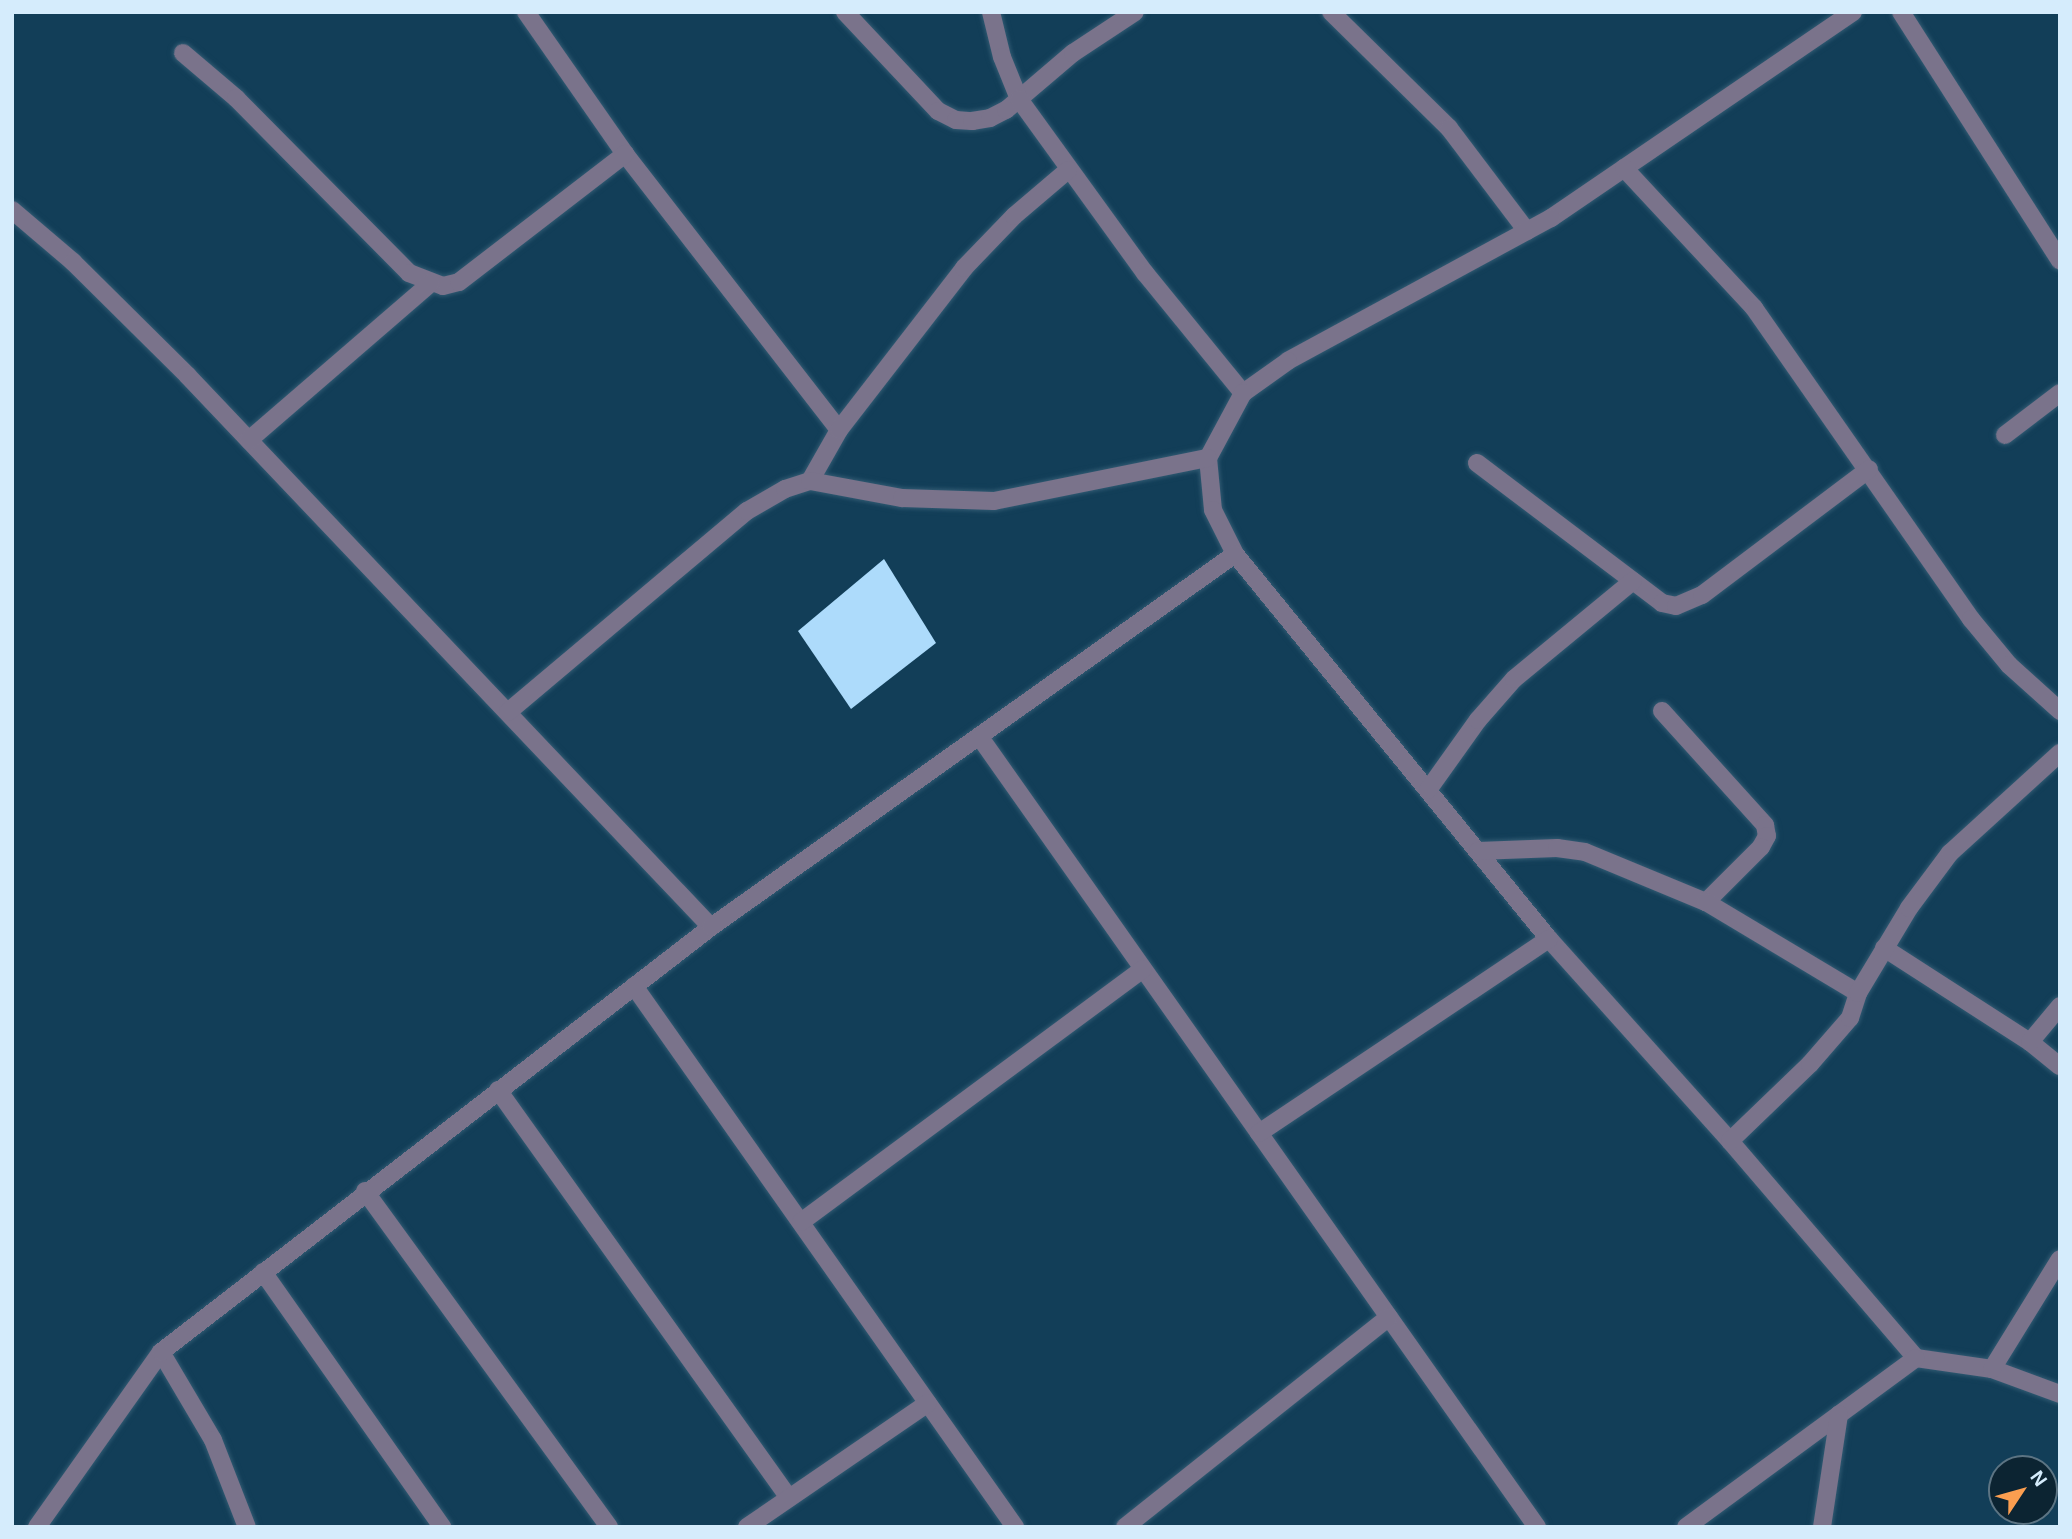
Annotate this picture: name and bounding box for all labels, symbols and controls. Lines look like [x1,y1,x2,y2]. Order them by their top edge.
north arrow [1988,1455,2058,1525]
text: N [2026,1467,2051,1490]

